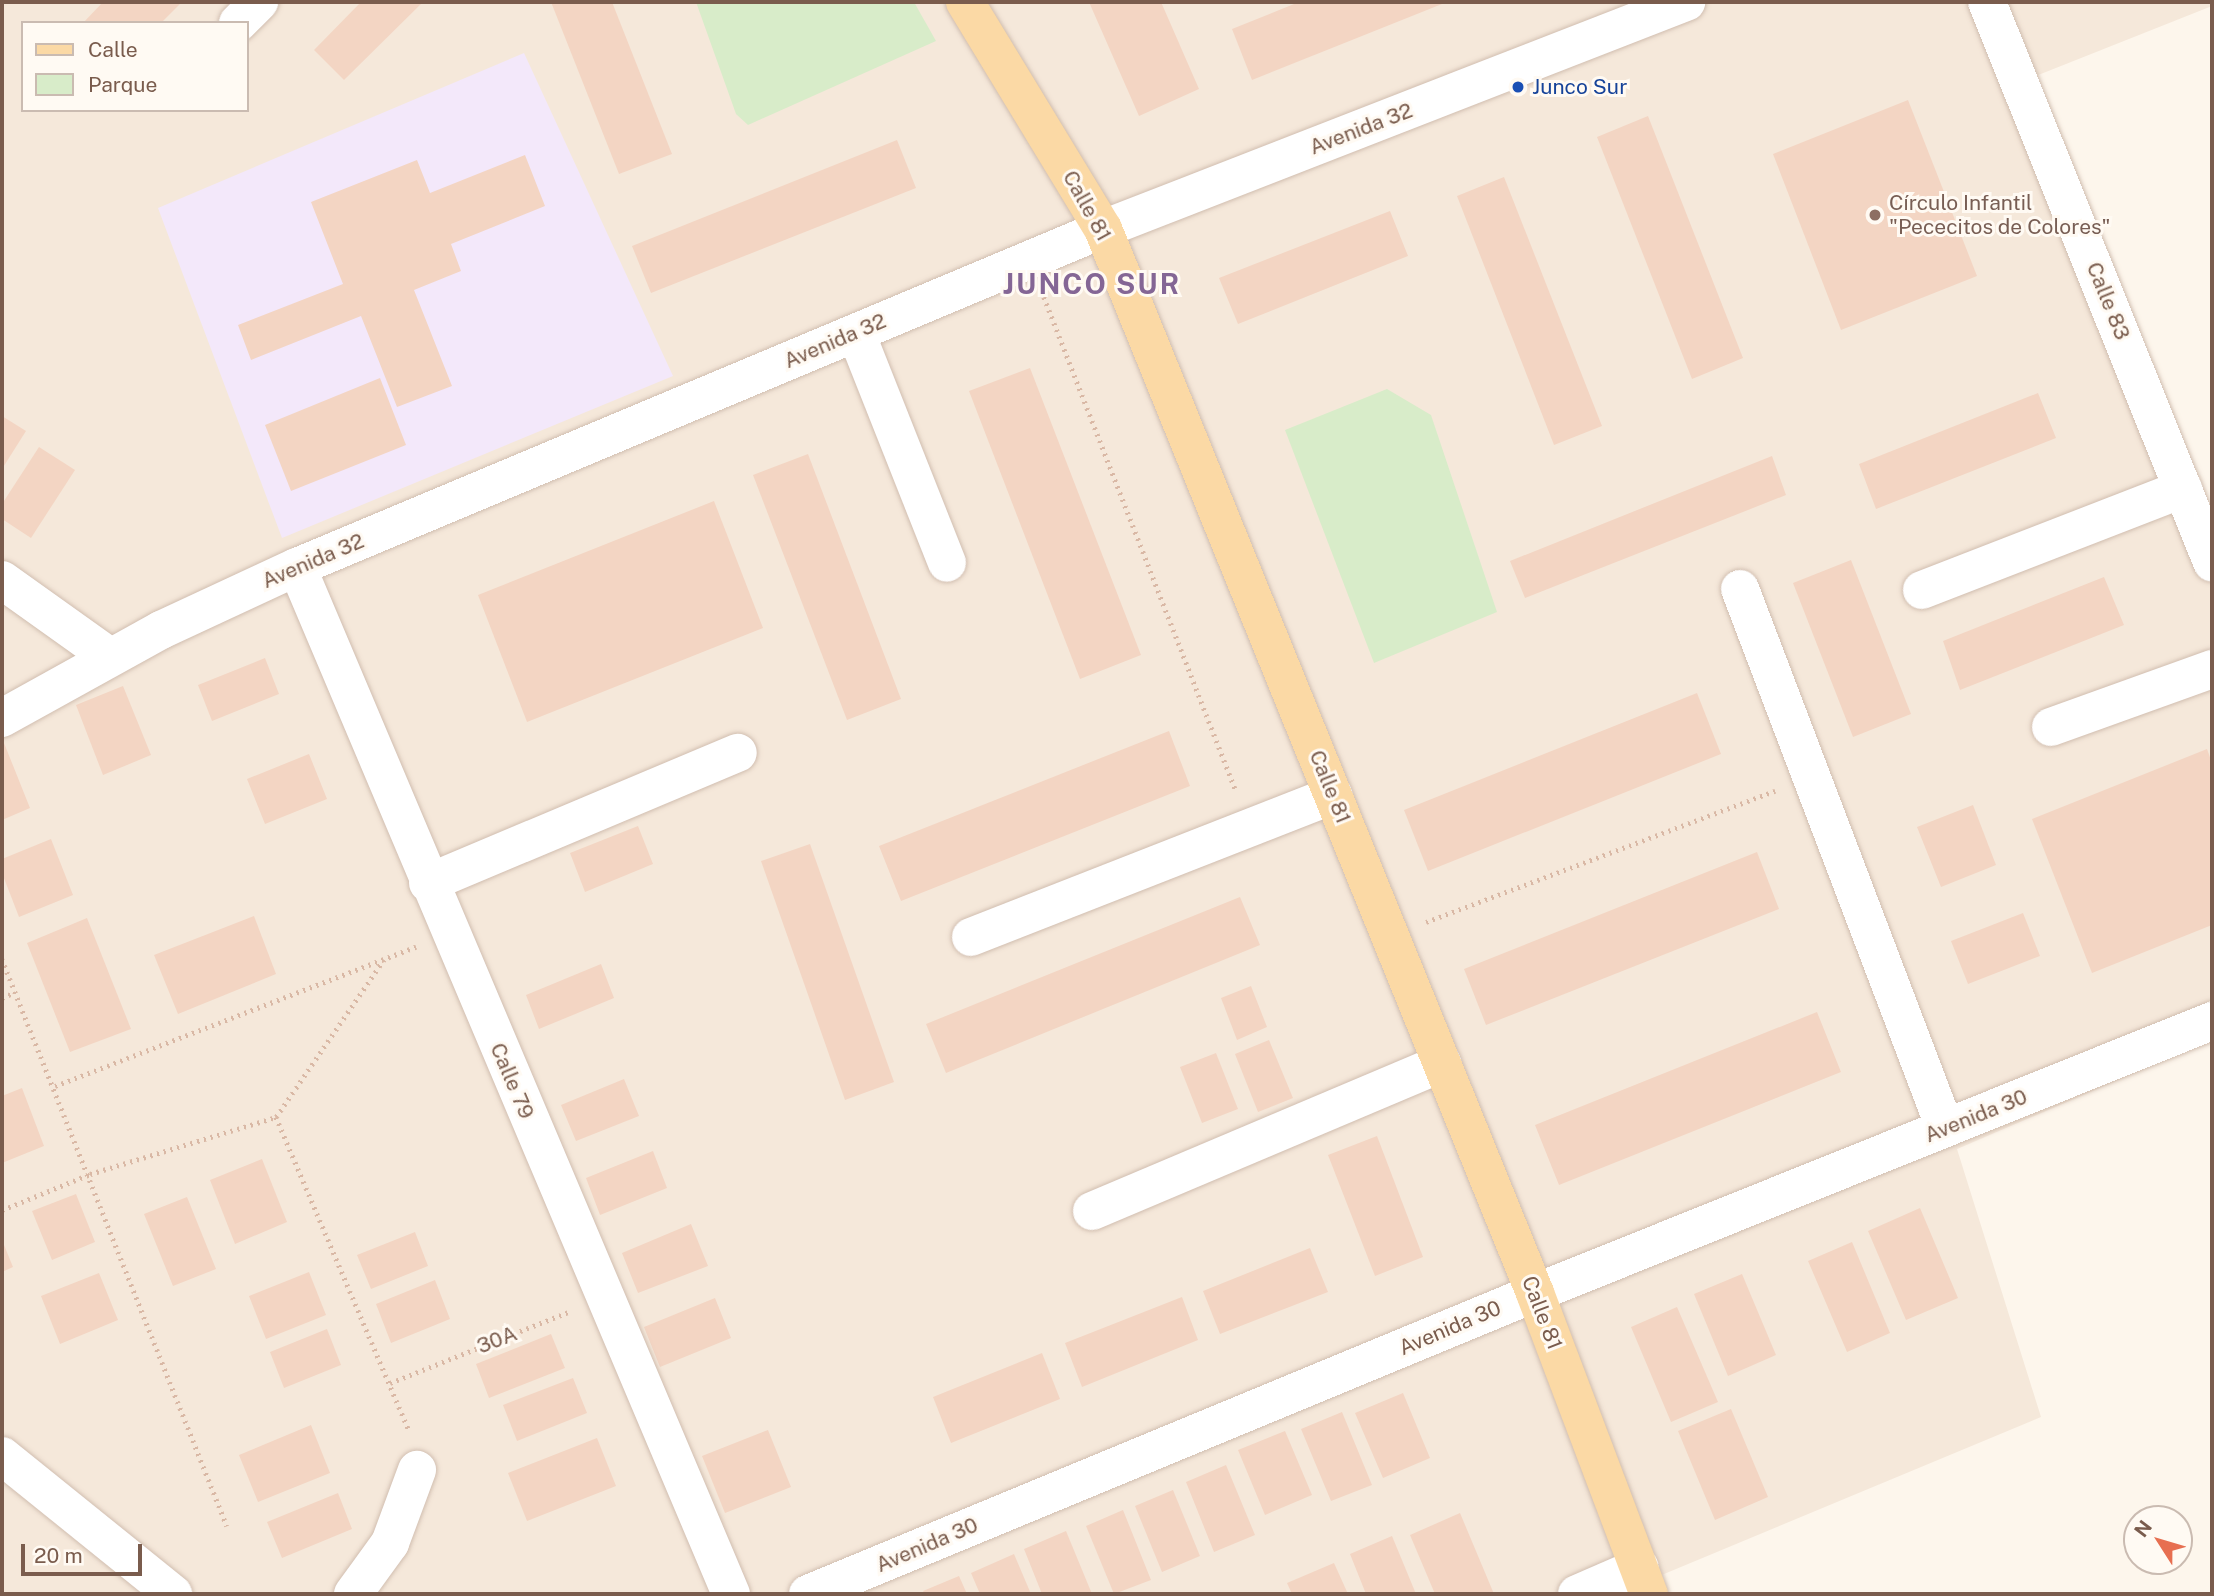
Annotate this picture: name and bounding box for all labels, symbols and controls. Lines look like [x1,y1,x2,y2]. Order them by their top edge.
legend [21,21,248,112]
text: Calle [88,37,138,62]
text: Parque [88,72,157,97]
place label: Junco Sur [1532,74,1628,100]
marker: Junco Sur [1510,79,1526,95]
street label: Avenida 32 [1306,98,1416,160]
street label: Calle 81 [1057,166,1117,246]
place label: Círculo Infantil "Pececitos de Colores" [1889,190,2111,240]
marker: Círculo Infantil "Pececitos de Colores" [1867,207,1883,223]
street label: Calle 83 [2081,258,2135,344]
district label: JUNCO SUR [1004,267,1180,301]
street label: Avenida 32 [780,308,890,374]
street label: Avenida 32 [258,528,368,594]
street label: Calle 81 [1304,747,1356,827]
street label: Calle 79 [485,1039,539,1123]
street label: Avenida 30 [1921,1084,2031,1148]
street label: Calle 81 [1516,1273,1568,1353]
street label: Avenida 30 [1395,1295,1505,1361]
street label: 30A [473,1321,521,1359]
north arrow [2123,1505,2193,1575]
street label: Avenida 30 [872,1512,982,1578]
text: N [2130,1516,2156,1541]
scale bar [24,1530,145,1574]
text: 20 m [34,1543,83,1568]

